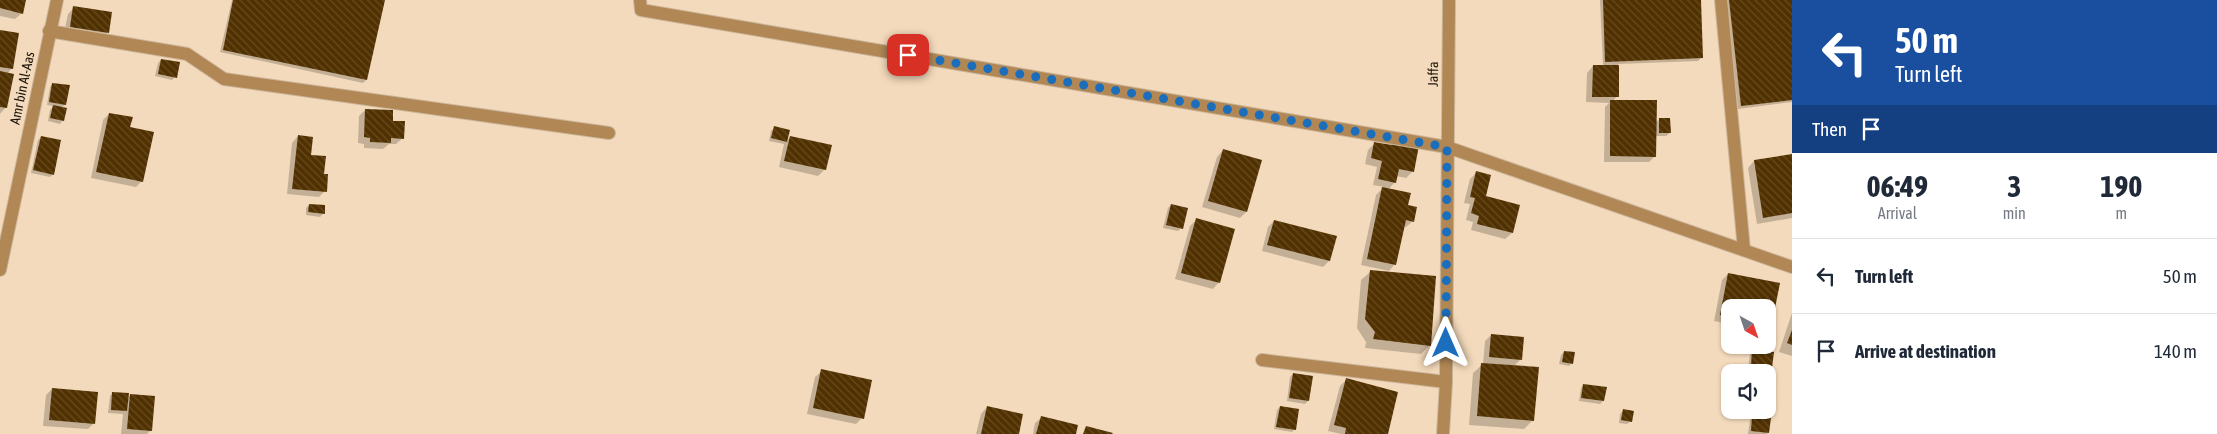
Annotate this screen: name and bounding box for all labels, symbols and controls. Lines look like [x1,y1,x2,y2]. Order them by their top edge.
icon: left [1812,20,1877,85]
text: 50 m [1895,20,1958,60]
pin [887,34,929,76]
icon: arrive [894,41,922,69]
street label: Amr bin Al-Aas [6,50,38,126]
street label: Jaffa [1425,61,1441,87]
text: Turn left [1895,61,1962,87]
icon: arrive [1857,115,1885,143]
text: Then [1812,118,1847,140]
text: 06:49 [1866,169,1928,203]
text: 3 [2007,169,2021,203]
text: 190 [2100,169,2142,203]
text: Arrival [1878,204,1917,222]
text: min [2003,204,2026,222]
text: m [2116,204,2127,222]
icon: left [1812,262,1840,290]
text: Turn left [1855,265,1913,287]
text: 50 m [2163,265,2197,287]
north arrow [1721,299,1776,354]
map controls [1721,299,1776,419]
position arrow [1419,316,1471,368]
icon: arrive [1812,337,1840,365]
text: Arrive at destination [1855,340,1996,362]
text: 140 m [2154,340,2197,362]
button: sound [1721,364,1776,419]

